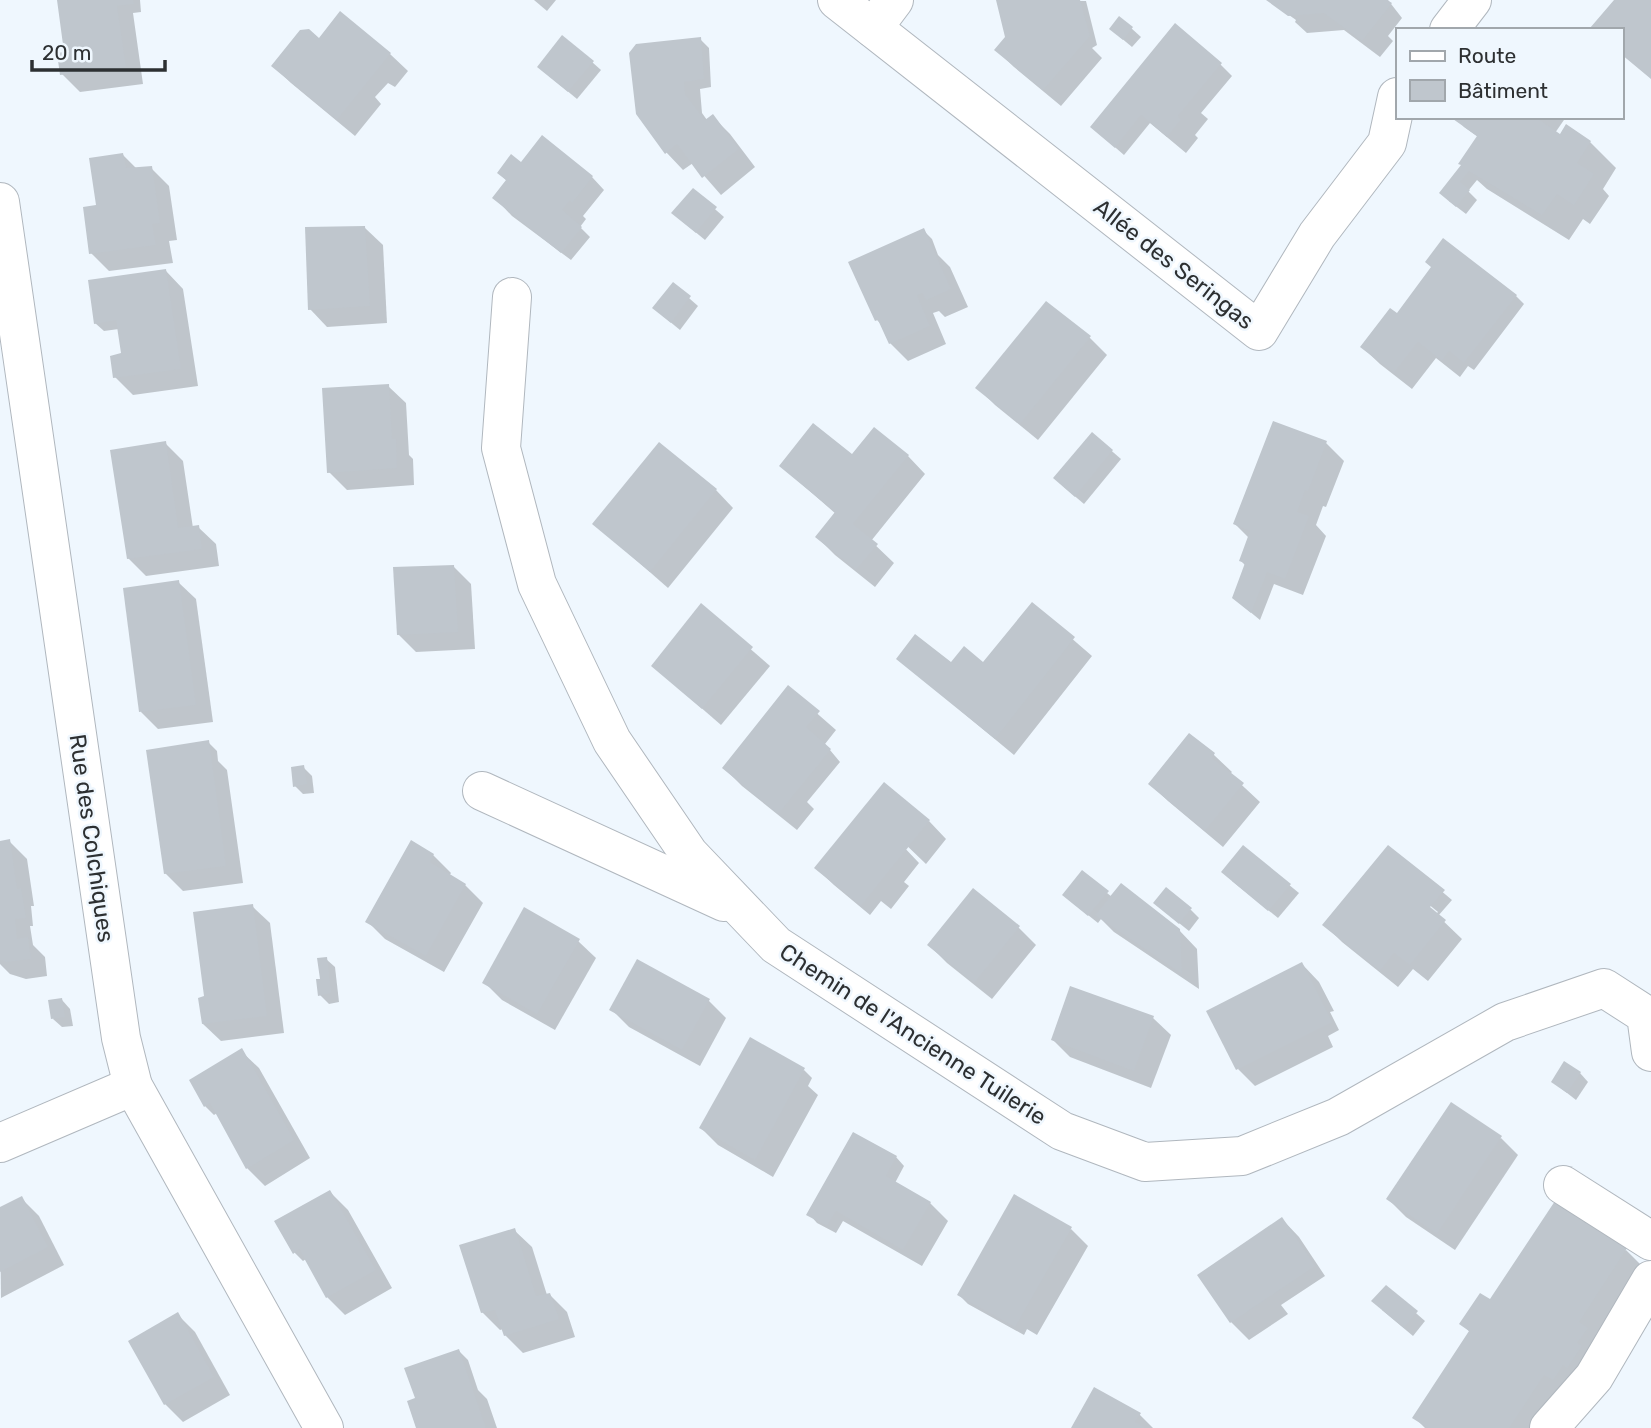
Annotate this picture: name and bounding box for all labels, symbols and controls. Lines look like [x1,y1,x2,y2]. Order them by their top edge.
scale bar [32,28,164,72]
legend [1396,28,1623,119]
text: 20 m [42,40,91,65]
text: Route [1458,43,1516,68]
text: Bâtiment [1458,78,1548,103]
street label: Allée des Seringas [1088,193,1260,335]
street label: Rue des Colchiques [64,732,120,944]
street label: Chemin de l'Ancienne Tuilerie [775,937,1051,1131]

